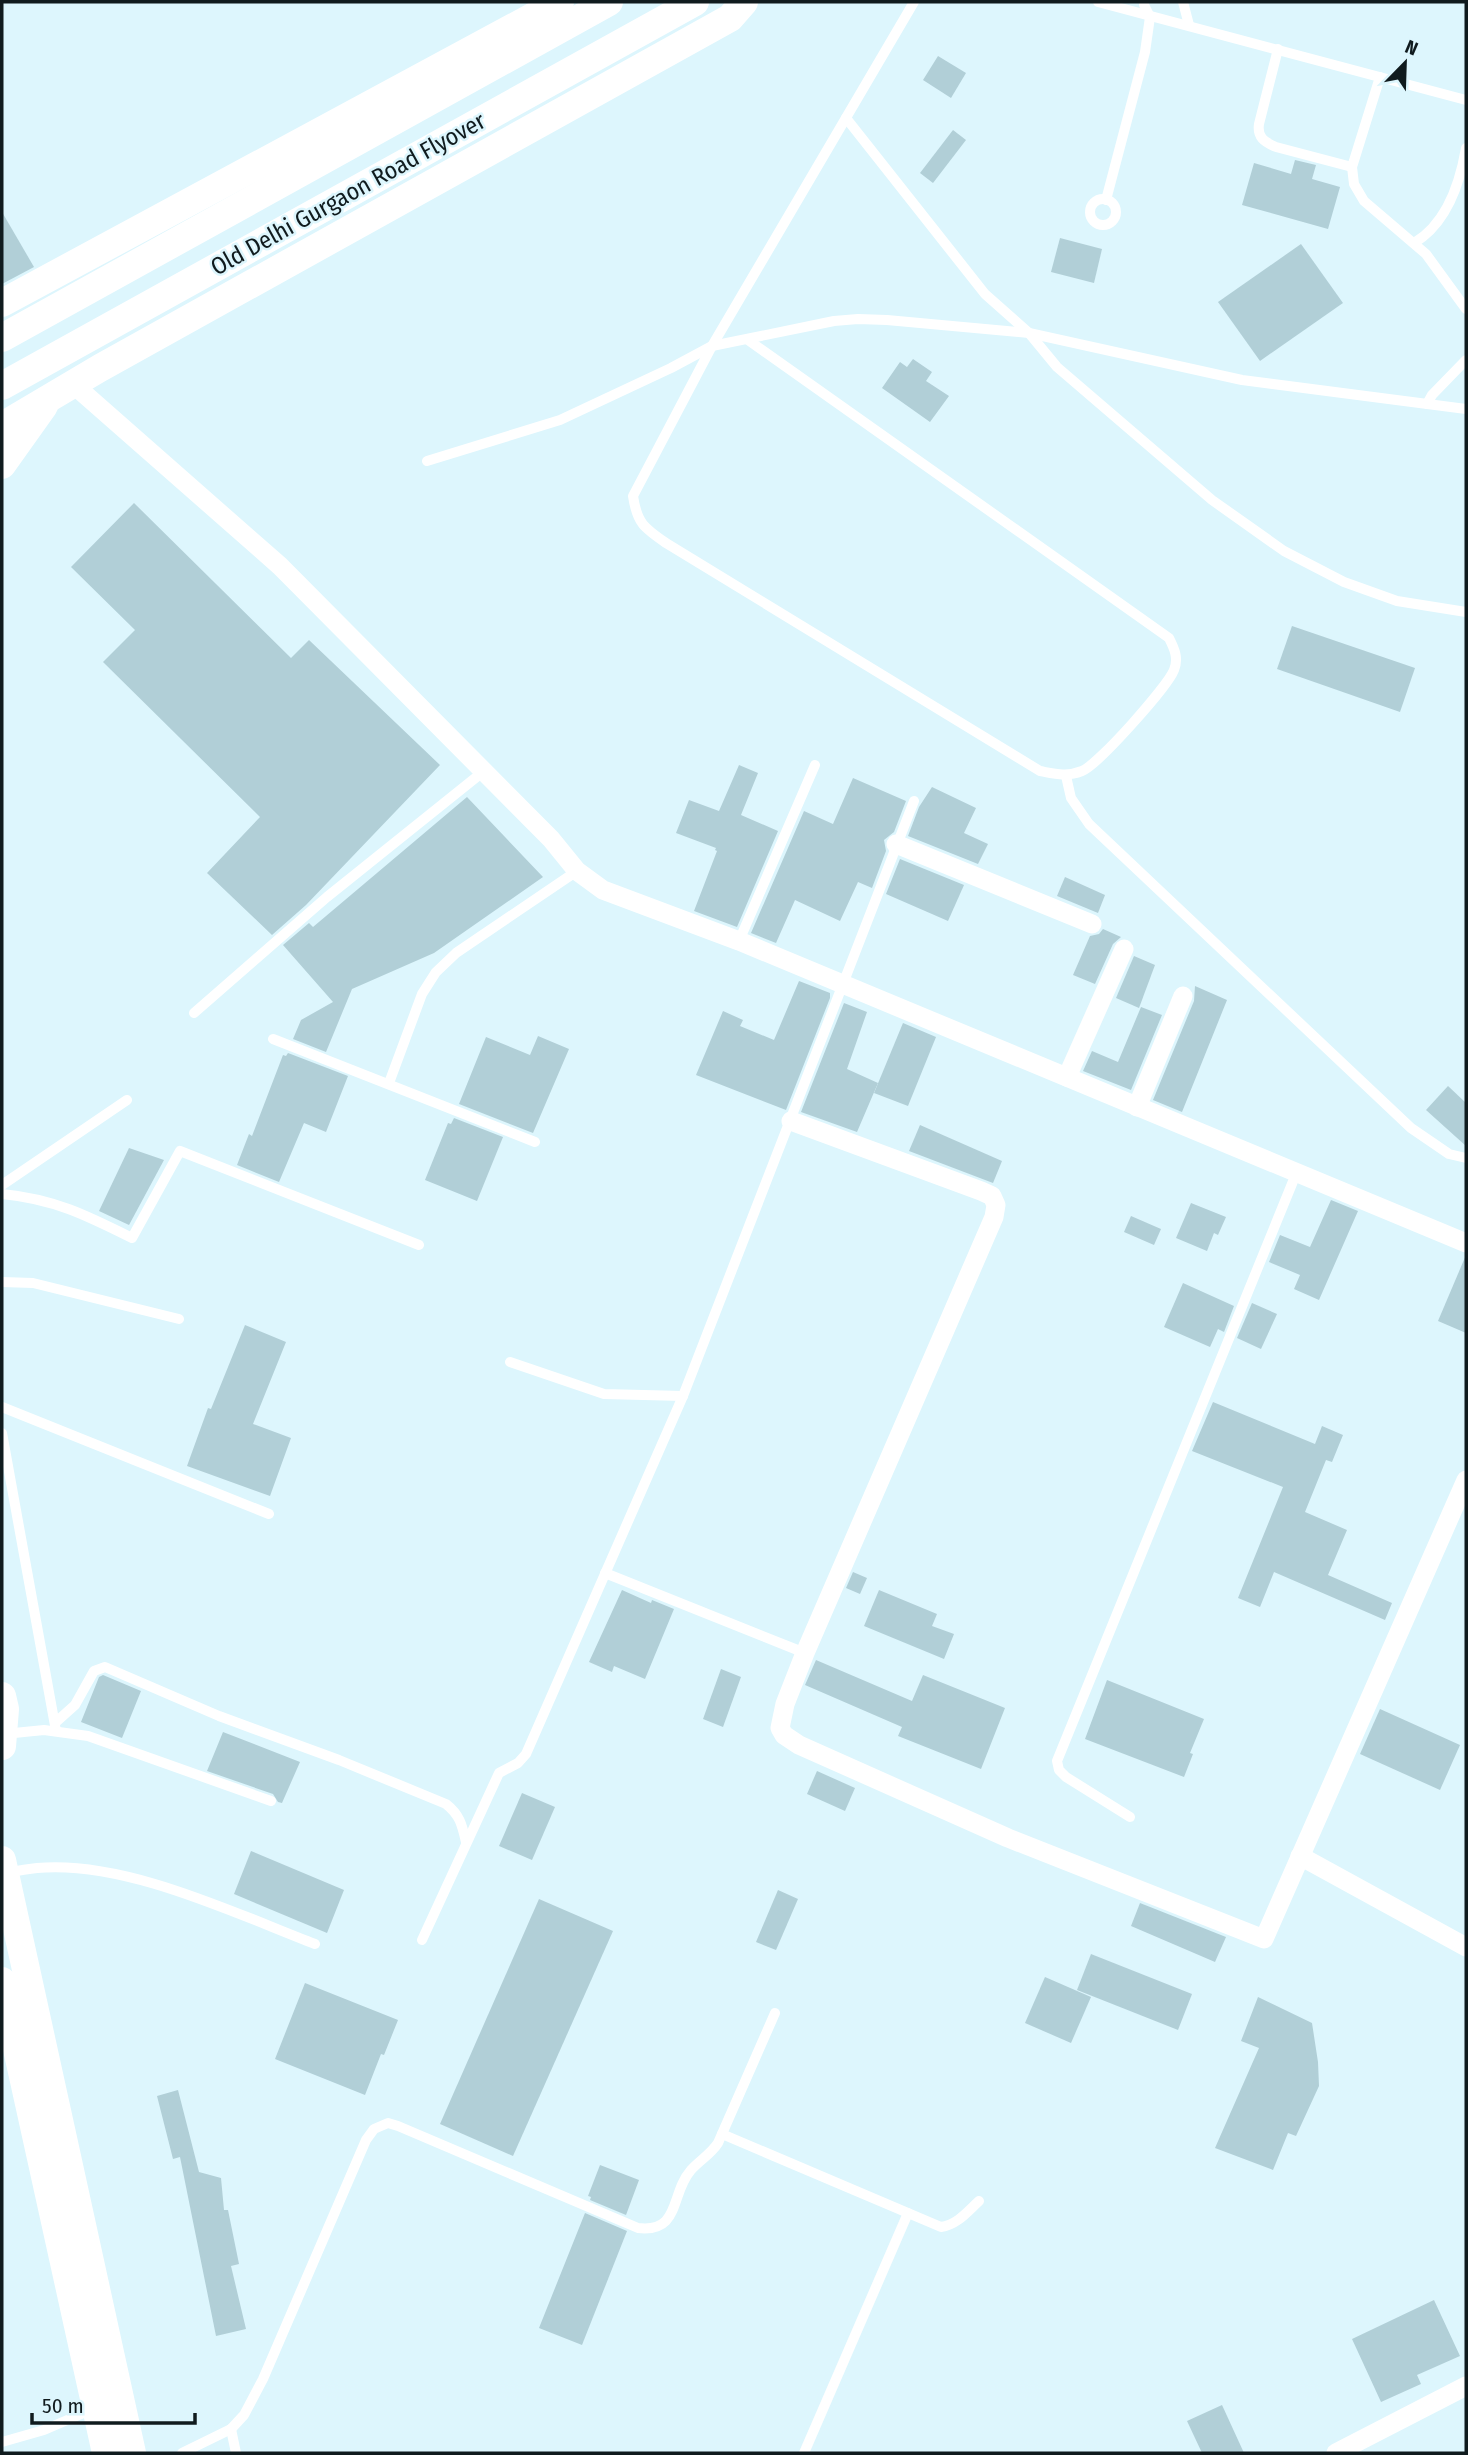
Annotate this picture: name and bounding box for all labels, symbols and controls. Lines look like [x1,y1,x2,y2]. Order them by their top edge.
north arrow [1370,28,1440,98]
text: N [1402,35,1421,61]
street label: Old Delhi Gurgaon Road Flyover [206,106,491,281]
scale bar [32,2382,194,2426]
text: 50 m [42,2393,84,2419]

